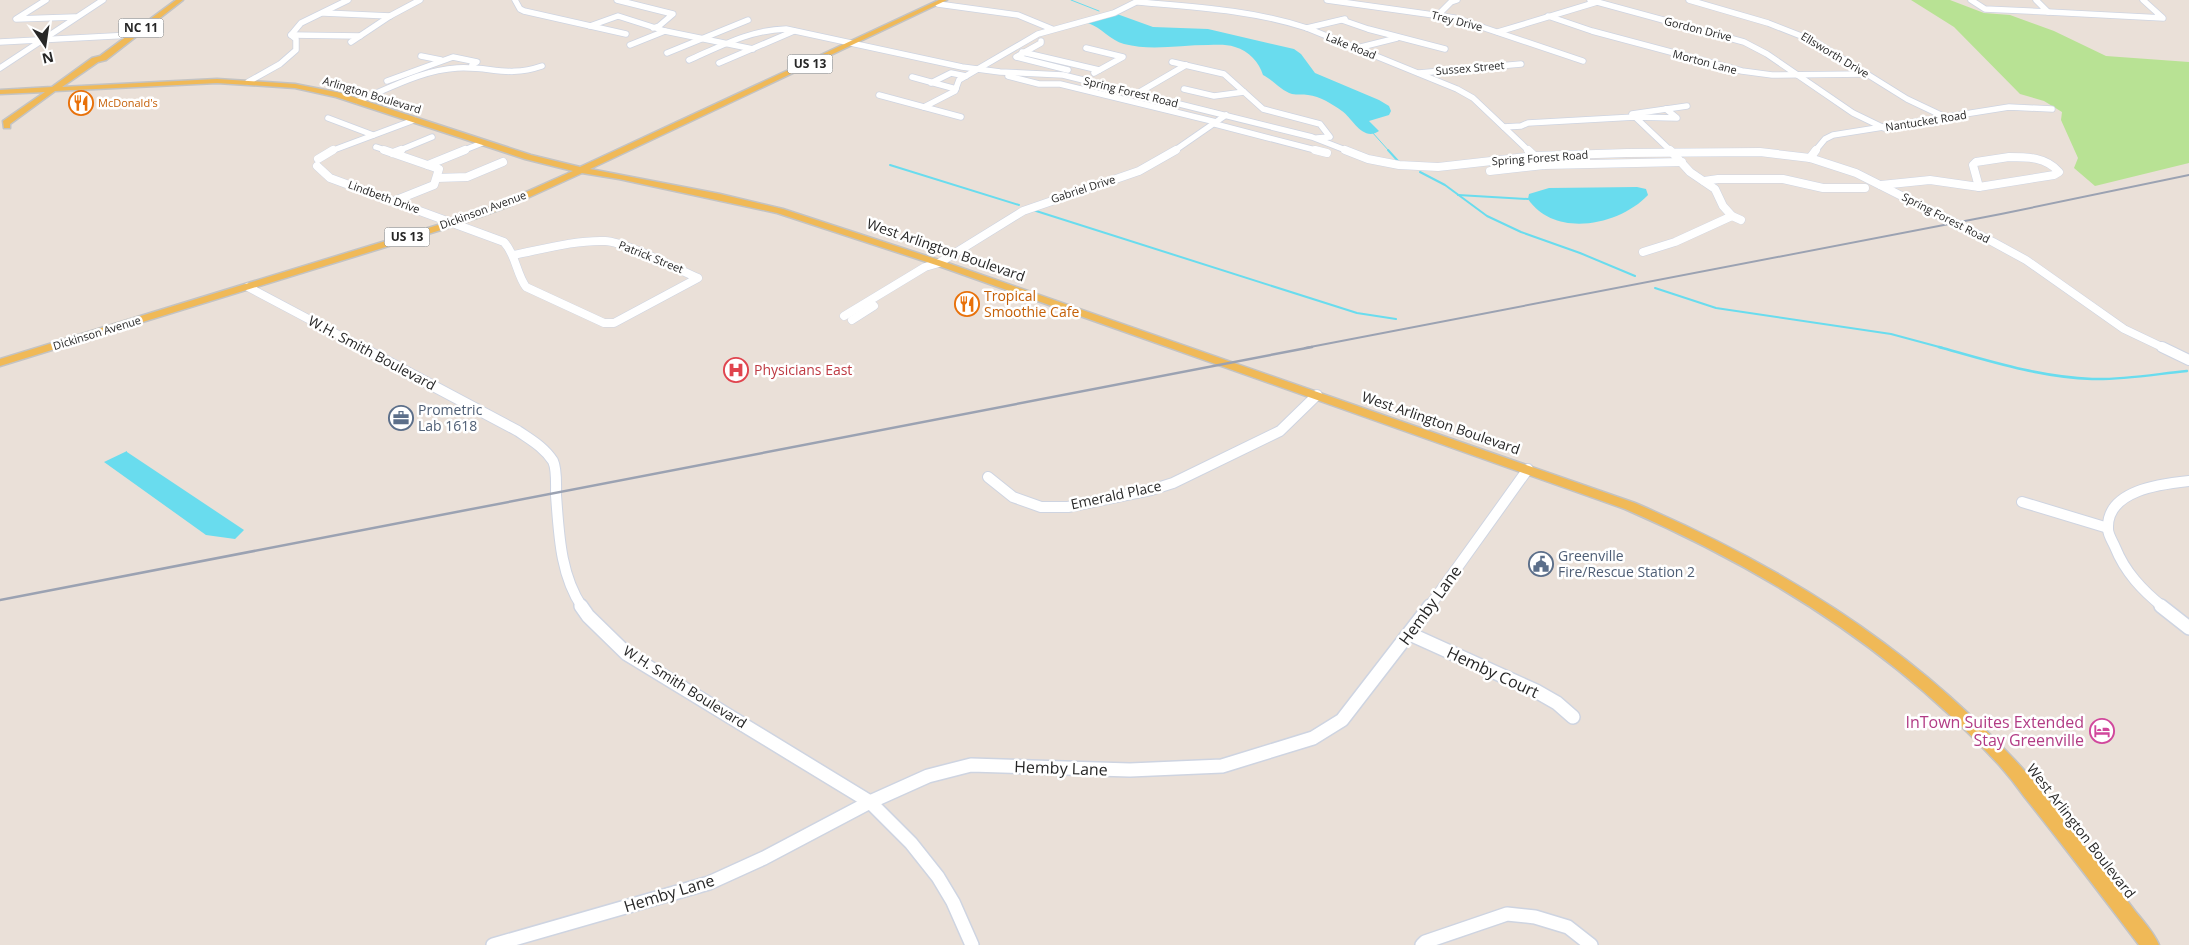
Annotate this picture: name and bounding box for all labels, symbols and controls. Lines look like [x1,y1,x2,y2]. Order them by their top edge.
street label: Trey Drive [1430,7,1484,34]
street label: Gordon Drive [1663,13,1733,44]
road number: NC 11 [118,18,164,38]
north arrow [20,20,70,70]
street label: Ellsworth Drive [1798,28,1872,81]
street label: Lake Road [1324,29,1379,62]
street label: Morton Lane [1671,46,1739,77]
text: N [40,48,56,69]
road number: US 13 [788,54,832,74]
street label: Sussex Street [1435,57,1505,78]
street label: Arlington Boulevard [321,72,423,117]
street label: Spring Forest Road [1082,73,1180,111]
restaurant icon: McDonald's [68,90,94,116]
place label: McDonald's [98,95,158,110]
street label: Nantucket Road [1884,107,1968,134]
street label: Spring Forest Road [1491,147,1589,168]
street label: Gabriel Drive [1049,171,1117,206]
street label: Lindbeth Drive [346,177,422,216]
street label: Dickinson Avenue [437,187,528,232]
street label: Spring Forest Road [1900,189,1993,246]
street label: West Arlington Boulevard [865,214,1028,286]
road number: US 13 [384,228,430,246]
street label: Patrick Street [617,237,686,276]
place label: Tropical Smoothie Cafe [984,286,1079,321]
restaurant icon: Tropical Smoothie Cafe [954,291,980,317]
street label: W.H. Smith Boulevard [305,311,439,394]
street label: Dickinson Avenue [51,312,143,353]
hospital icon: Physicians East [723,357,749,383]
place label: Physicians East [754,360,852,379]
street label: West Arlington Boulevard [1360,387,1523,459]
place label: Prometric Lab 1618 [418,400,483,435]
office icon: Prometric Lab 1618 [388,405,414,431]
street label: Emerald Place [1069,476,1163,513]
place label: Greenville Fire/Rescue Station 2 [1558,546,1695,581]
public building icon: Greenville Fire/Rescue Station 2 [1528,551,1554,577]
street label: Hemby Lane [1394,561,1466,649]
street label: W.H. Smith Boulevard [620,641,751,732]
street label: Hemby Court [1443,641,1543,703]
place label: InTown Suites Extended Stay Greenville [1905,711,2084,751]
hotel icon: InTown Suites Extended Stay Greenville [2089,718,2115,744]
street label: Hemby Lane [1014,755,1108,781]
street label: West Arlington Boulevard [2023,759,2140,902]
street label: Hemby Lane [621,869,717,917]

